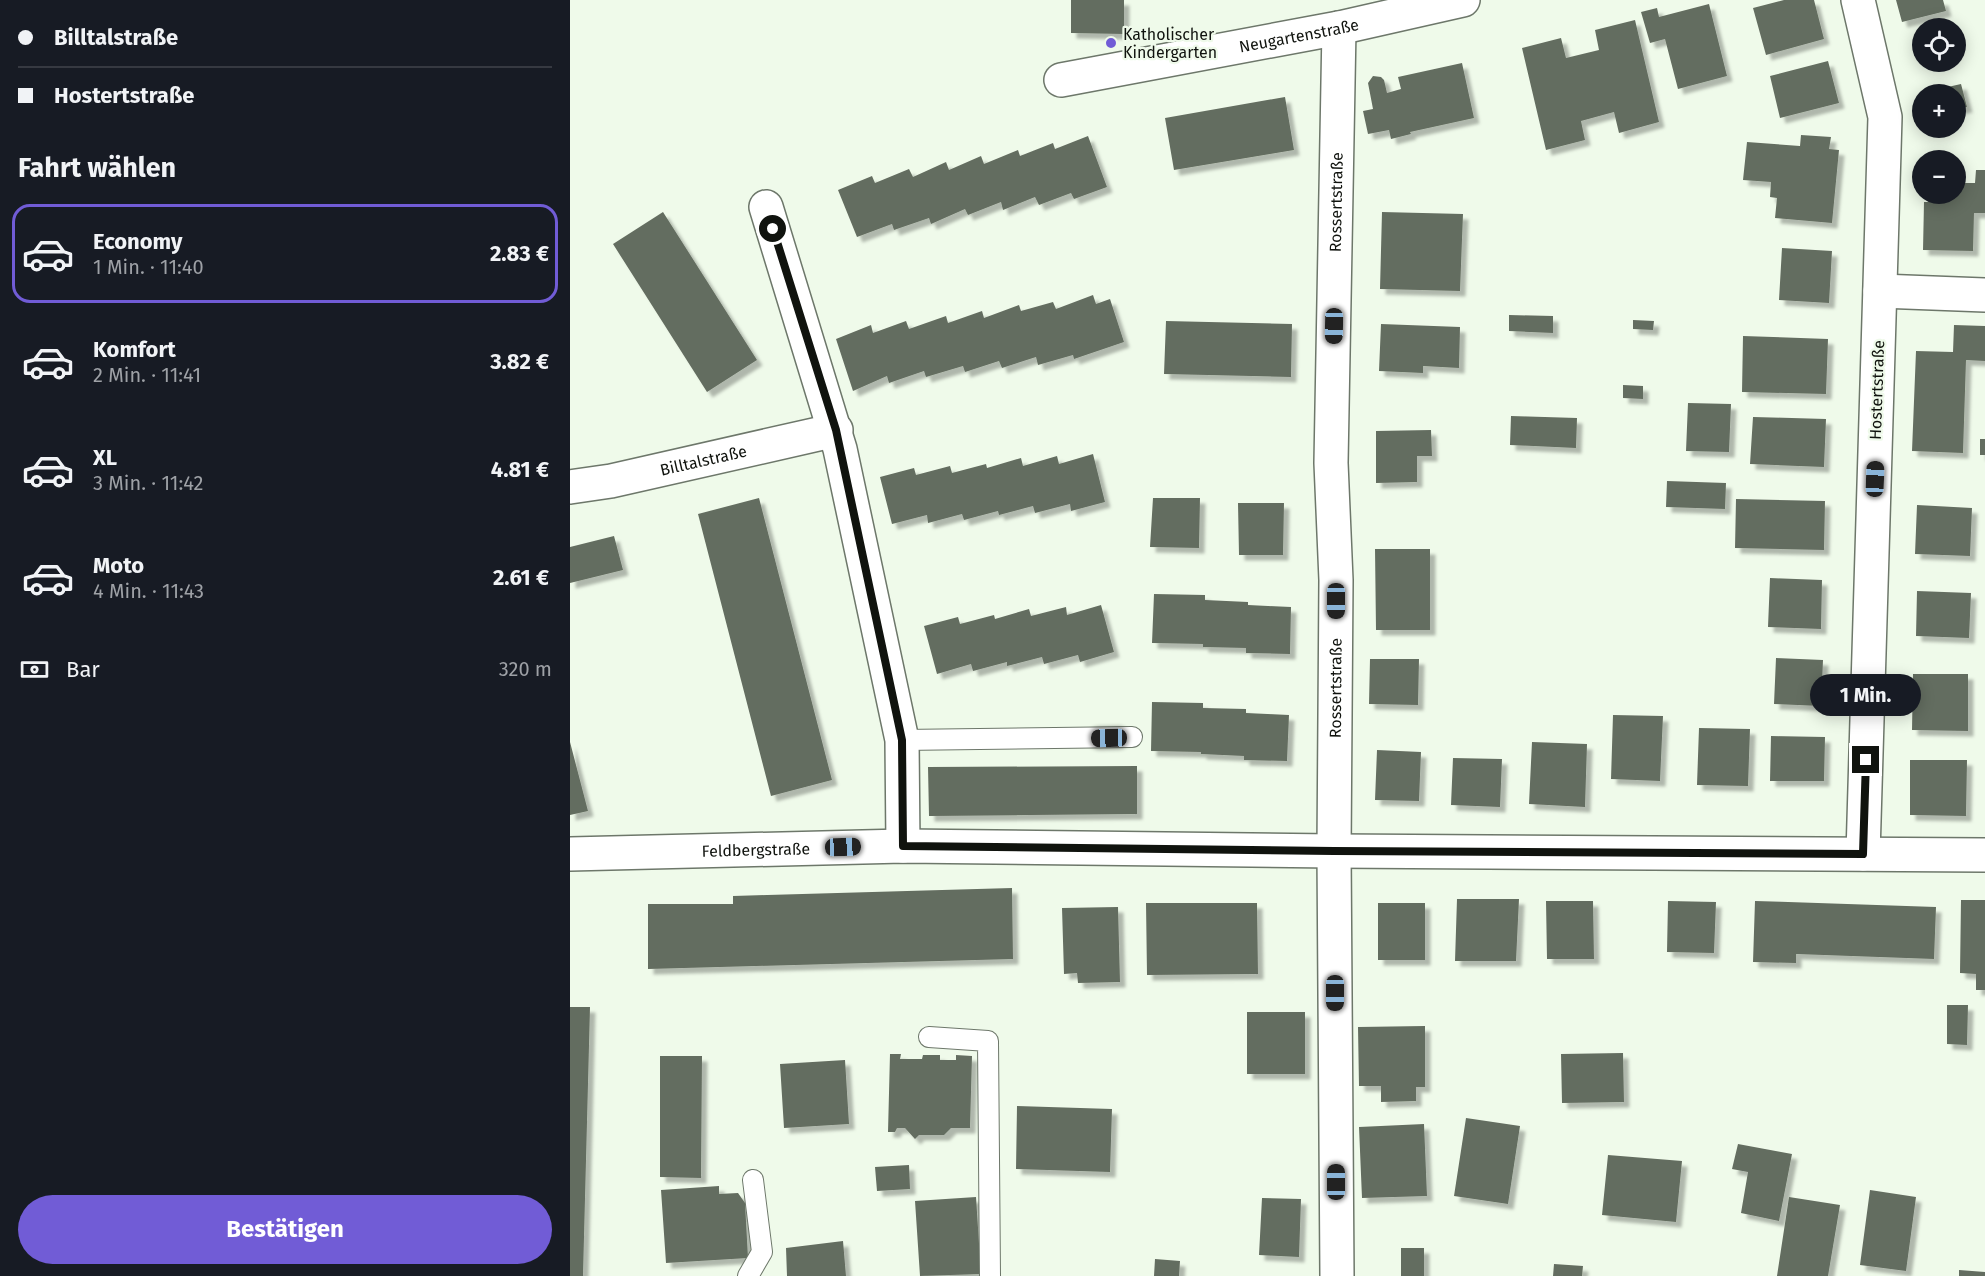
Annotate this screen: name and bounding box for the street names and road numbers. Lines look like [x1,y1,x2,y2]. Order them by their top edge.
street label: Neugartenstraße [1237,14,1361,56]
street label: Rossertstraße [1325,152,1346,252]
street label: Hostertstraße [1866,340,1888,440]
street label: Billtalstraße [658,441,748,479]
street label: Rossertstraße [1325,638,1345,738]
street label: Feldbergstraße [701,839,810,860]

